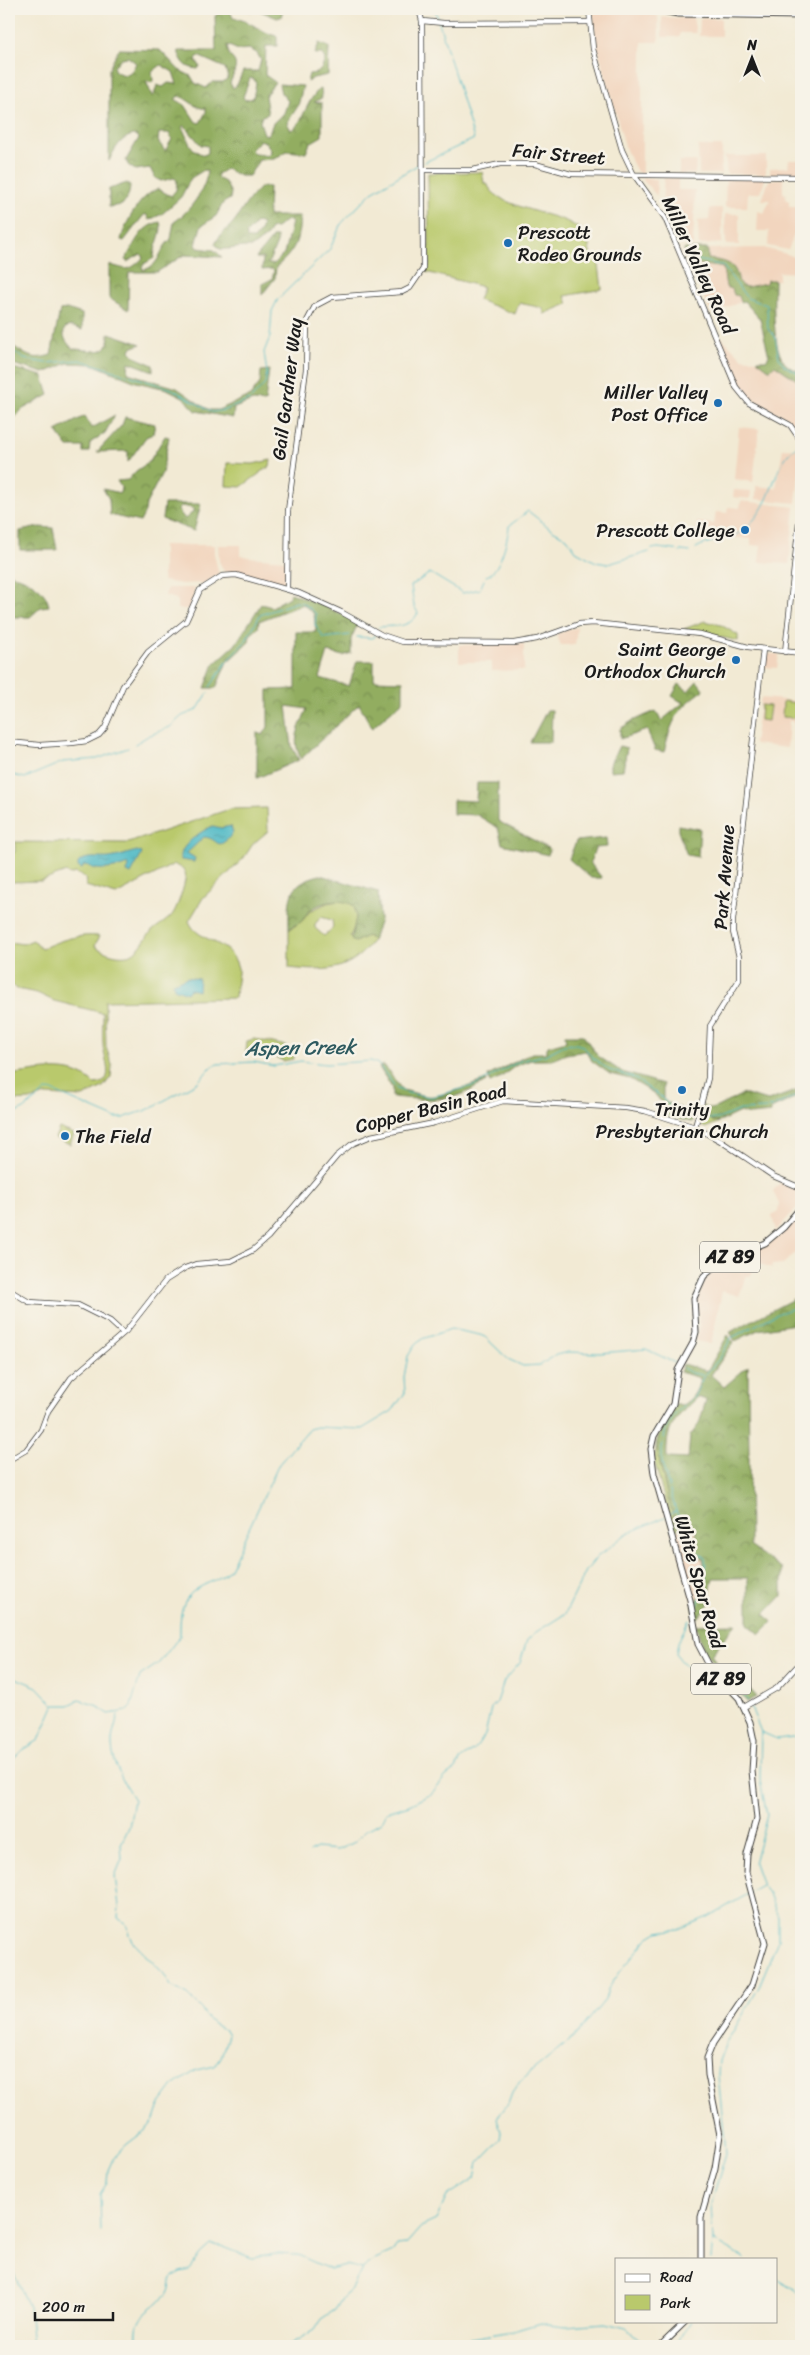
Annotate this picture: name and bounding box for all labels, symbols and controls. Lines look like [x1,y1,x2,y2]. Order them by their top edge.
north arrow [728,32,778,82]
text: N [746,33,757,58]
street label: Fair Street [511,134,607,174]
street label: Miller Valley Road [652,190,746,342]
place label: Prescott Rodeo Grounds [518,216,642,271]
marker: Prescott Rodeo Grounds [502,237,514,249]
street label: Gail Gardner Way [262,316,312,462]
place label: Miller Valley Post Office [604,376,708,431]
marker: Miller Valley Post Office [712,397,724,409]
place label: Prescott College [596,514,735,547]
marker: Prescott College [739,524,751,536]
place label: Saint George Orthodox Church [584,633,726,688]
marker: Saint George Orthodox Church [730,654,742,666]
street label: Park Avenue [704,823,744,931]
water label: Aspen Creek [243,1029,358,1066]
street label: Copper Basin Road [352,1073,512,1143]
marker: Trinity Presbyterian Church [676,1084,688,1096]
place label: Trinity Presbyterian Church [596,1093,768,1148]
place label: The Field [75,1120,152,1153]
marker: The Field [59,1130,71,1142]
road number: AZ 89 [700,1242,760,1272]
street label: White Spar Road [665,1511,735,1654]
road number: AZ 89 [691,1664,751,1695]
legend [615,2258,778,2322]
text: Road [660,2264,693,2290]
scale bar [35,2290,112,2322]
text: Park [660,2290,691,2316]
text: 200 m [42,2294,86,2320]

